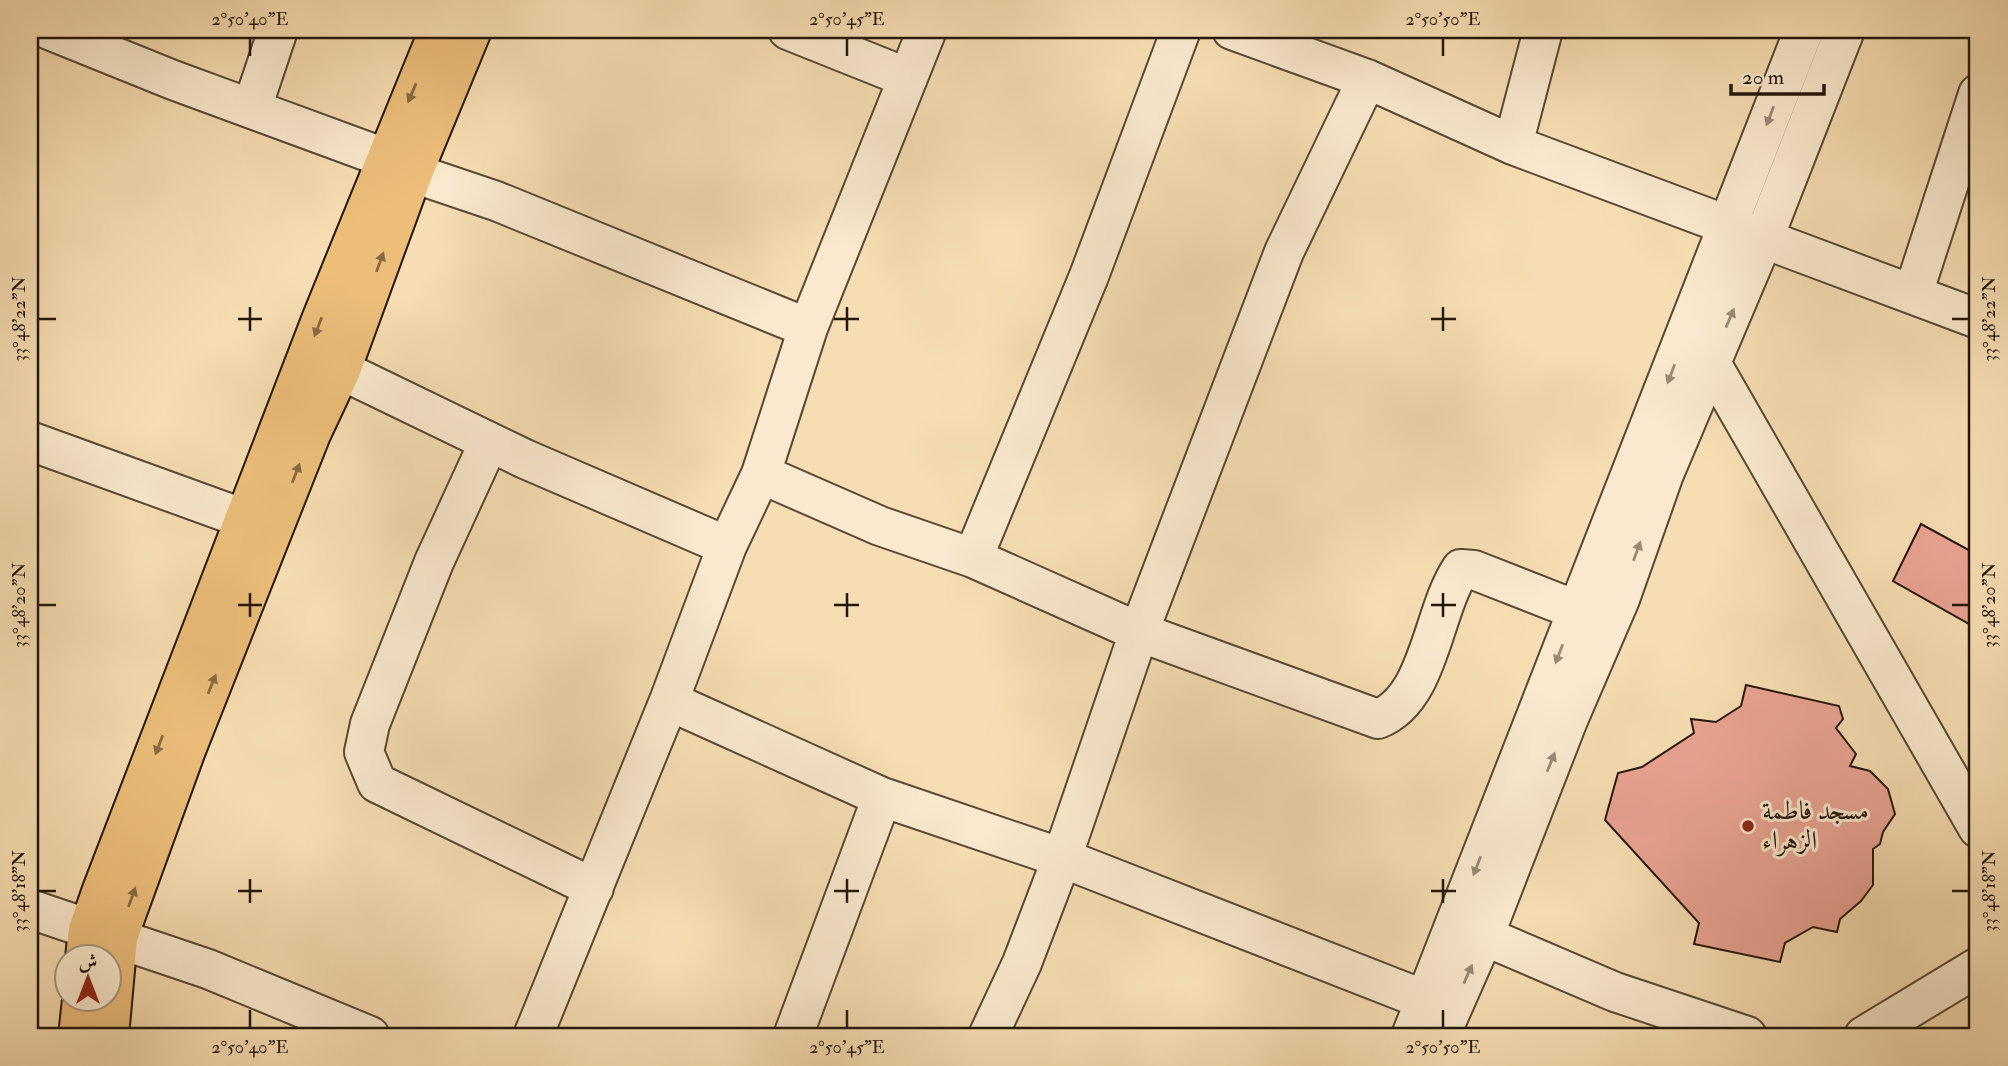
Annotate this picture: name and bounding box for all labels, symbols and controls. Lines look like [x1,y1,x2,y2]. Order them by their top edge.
text: 2°50'40"E [212,8,288,31]
text: 2°50'45"E [809,8,885,31]
text: 2°50'50"E [1406,8,1480,31]
scale bar [1731,52,1824,96]
text: 20 m [1742,64,1784,91]
one-way arrow [407,82,418,103]
one-way arrow [1764,106,1775,127]
one-way arrow [375,251,386,272]
text: 33°48'22"N [8,276,31,362]
text: 33°48'22"N [1978,276,2001,362]
one-way arrow [1725,307,1736,328]
one-way arrow [313,316,324,337]
one-way arrow [1665,364,1676,385]
one-way arrow [290,462,301,483]
one-way arrow [1632,541,1643,562]
text: 33°48'20"N [8,562,31,648]
text: 33°48'20"N [1978,562,2001,648]
one-way arrow [1554,643,1565,664]
one-way arrow [207,674,218,695]
one-way arrow [153,735,164,756]
one-way arrow [1545,752,1557,772]
place label: مسجد فاطمة الزهراء [1762,795,1869,857]
marker: مسجد فاطمة الزهراء [1740,818,1756,834]
text: 33°48'18"N [8,850,31,932]
text: 33°48'18"N [1978,850,2001,932]
one-way arrow [1471,855,1482,876]
one-way arrow [127,887,138,908]
north arrow [52,944,122,1014]
text: ش [79,950,97,974]
one-way arrow [1462,964,1474,984]
text: 2°50'40"E [212,1036,288,1059]
text: 2°50'45"E [809,1036,885,1059]
text: 2°50'50"E [1406,1036,1480,1059]

